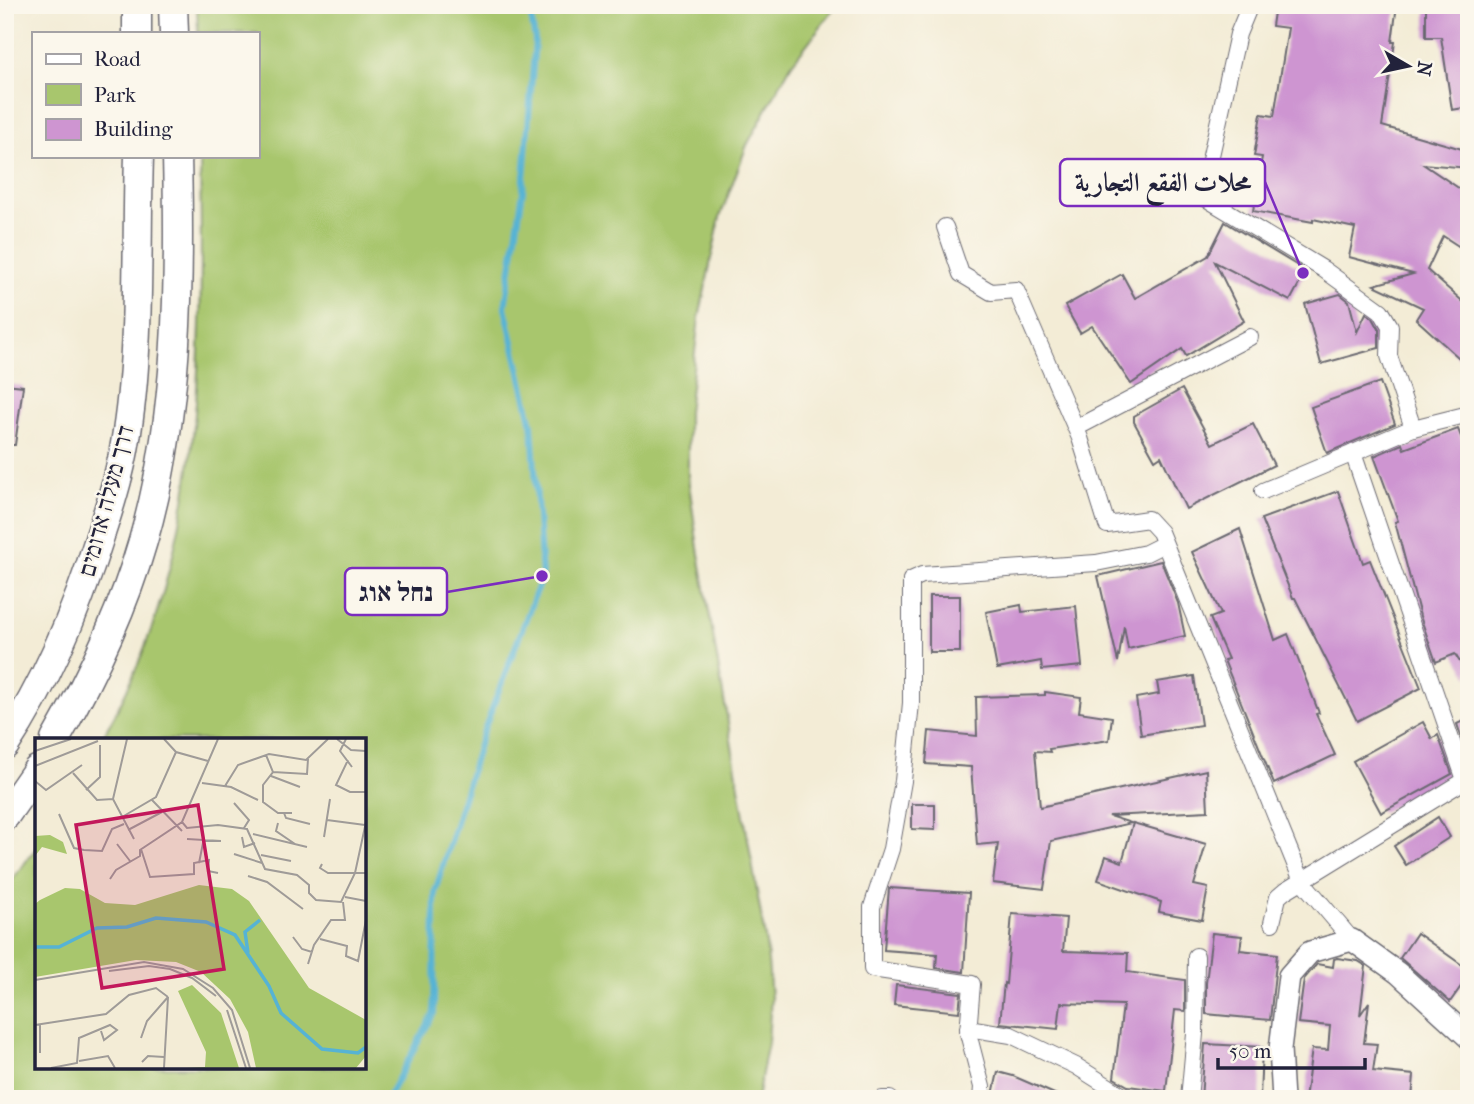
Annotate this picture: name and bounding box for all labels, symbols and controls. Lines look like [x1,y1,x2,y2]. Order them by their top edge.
legend [32,32,259,158]
north arrow [1372,32,1442,102]
text: Road [94,47,141,71]
text: N [1412,60,1436,78]
text: Park [94,83,136,107]
text: Building [94,117,173,141]
callout: محلات الفقع التجارية [1060,159,1265,206]
text: محلات الفقع التجارية [1075,167,1252,206]
street label: דרך מעלה אדומים [72,422,140,580]
callout: נחל אוג [345,568,447,615]
text: נחל אוג [359,577,433,608]
inset map [35,738,366,1069]
scale bar [1218,1027,1366,1071]
text: 50 m [1229,1039,1272,1063]

